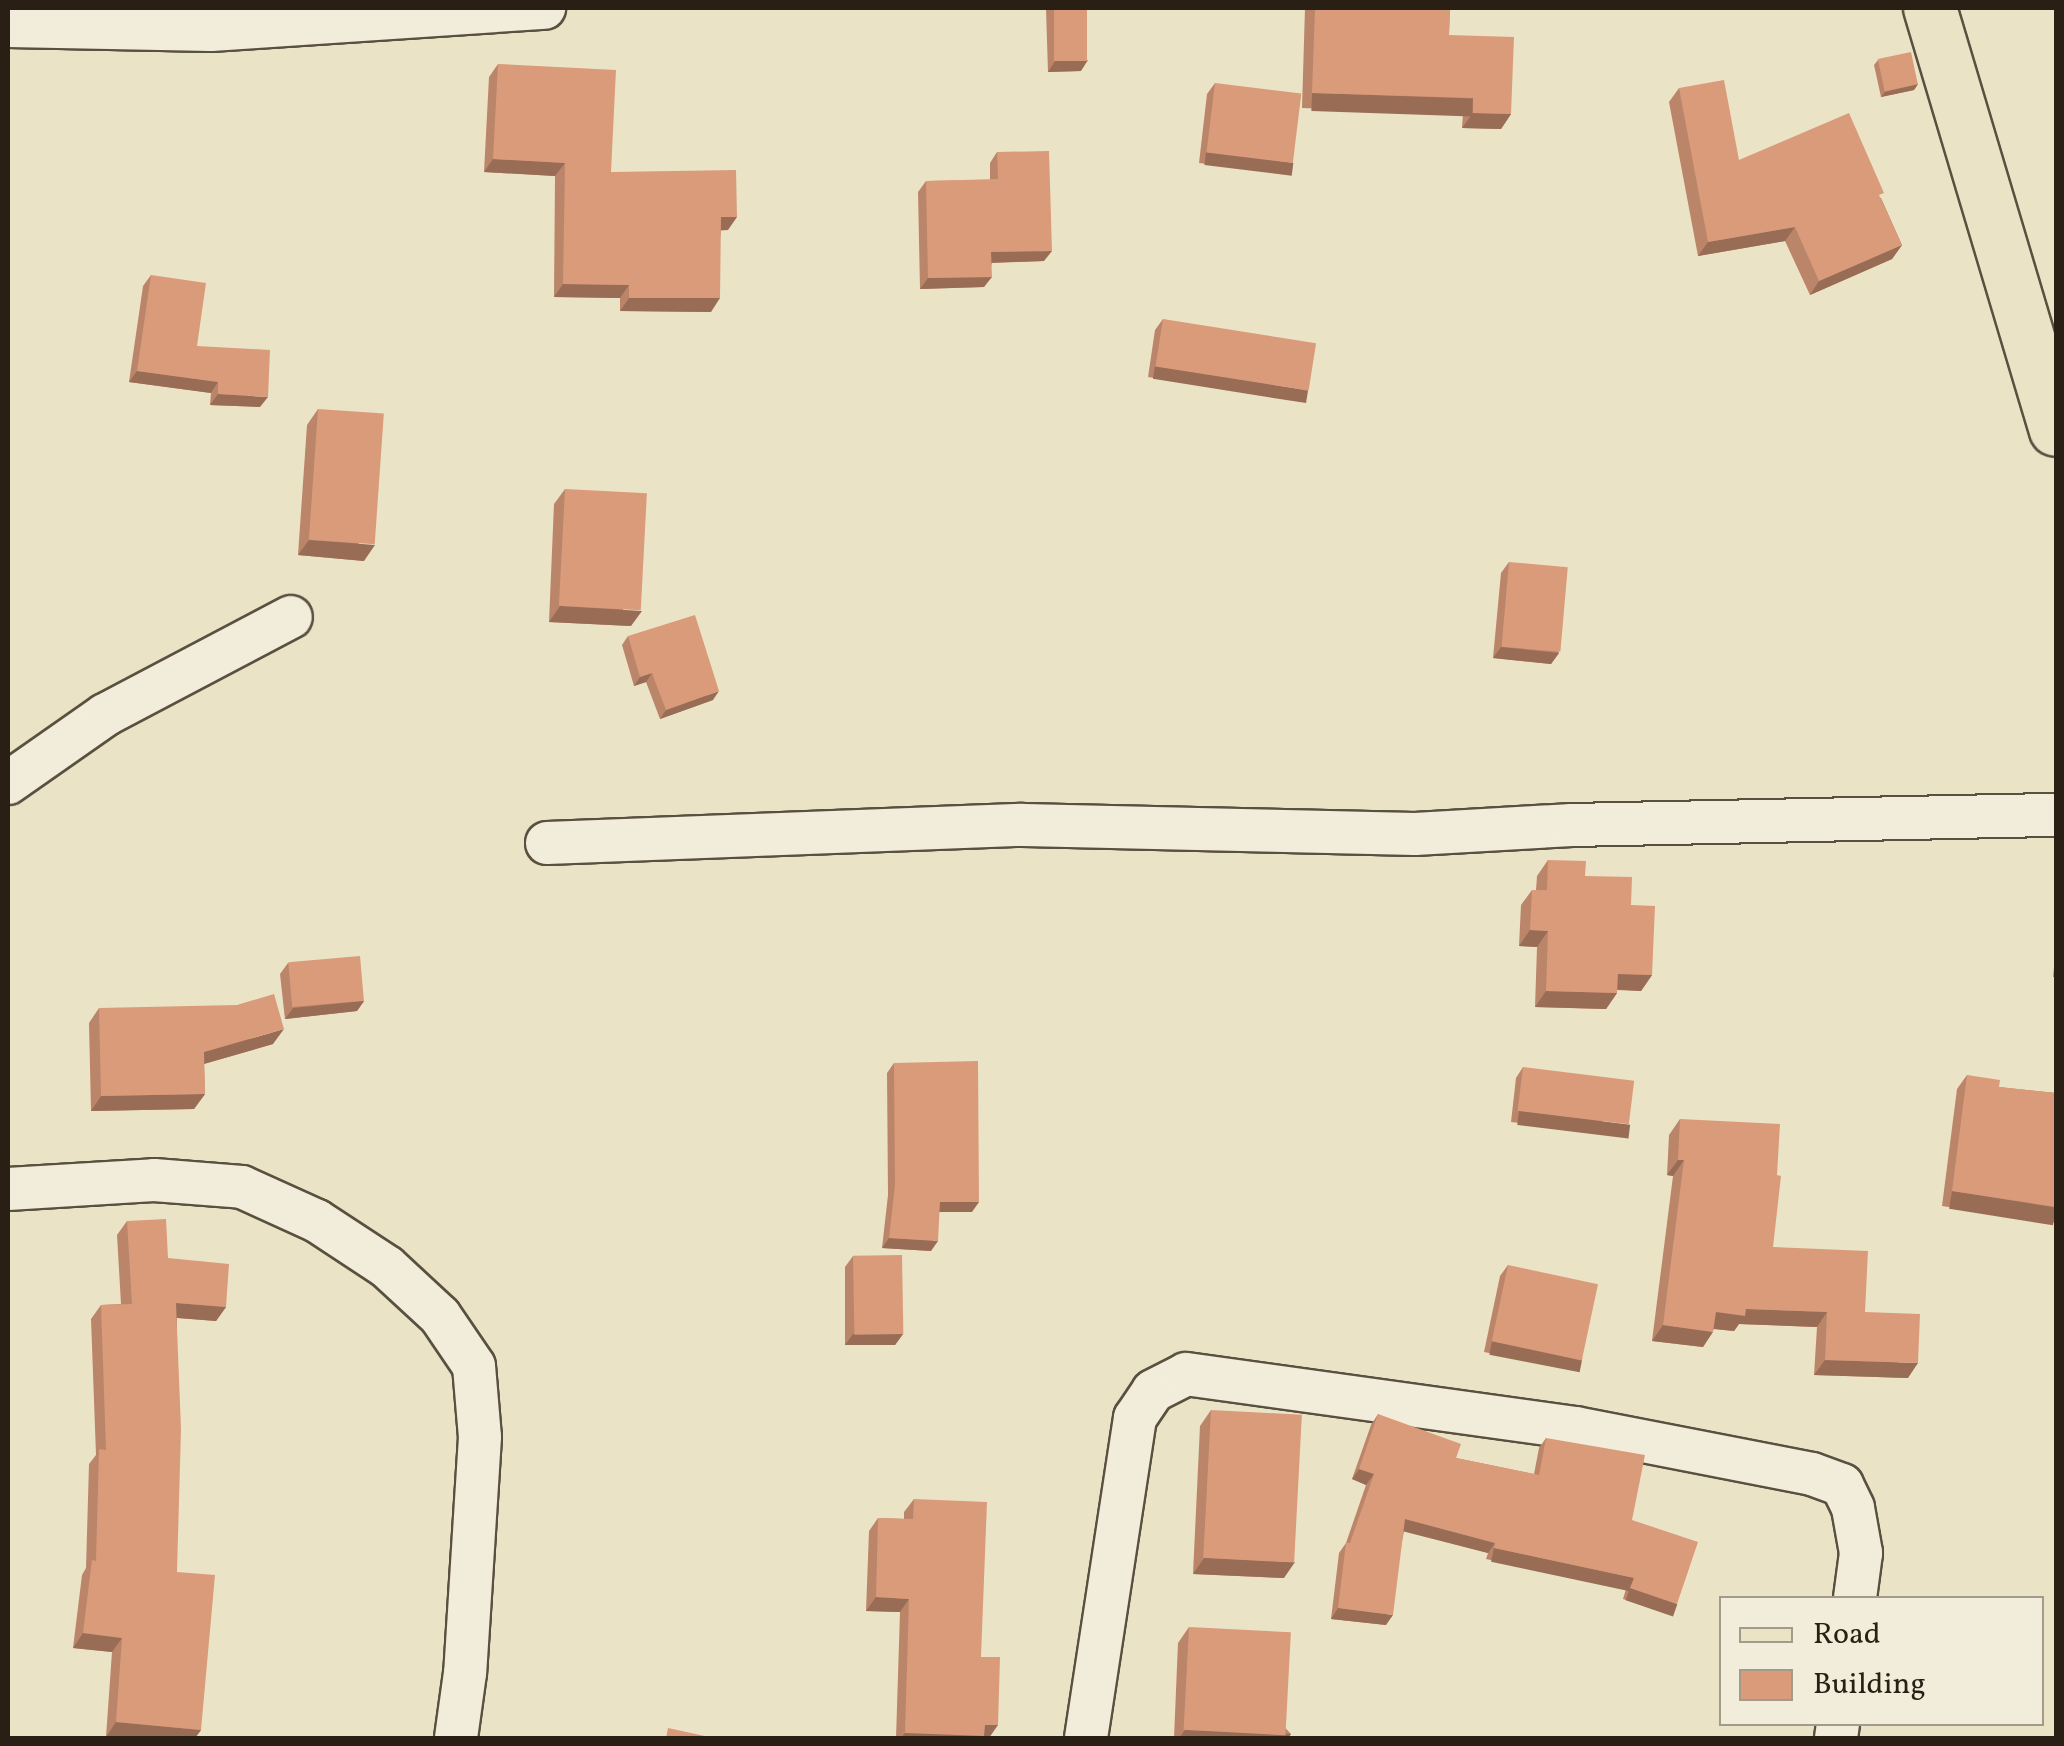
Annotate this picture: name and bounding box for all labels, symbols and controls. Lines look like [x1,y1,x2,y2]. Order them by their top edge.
legend [1719,1596,2044,1726]
text: Road [1813,1614,1881,1656]
text: Building [1813,1664,1926,1706]

